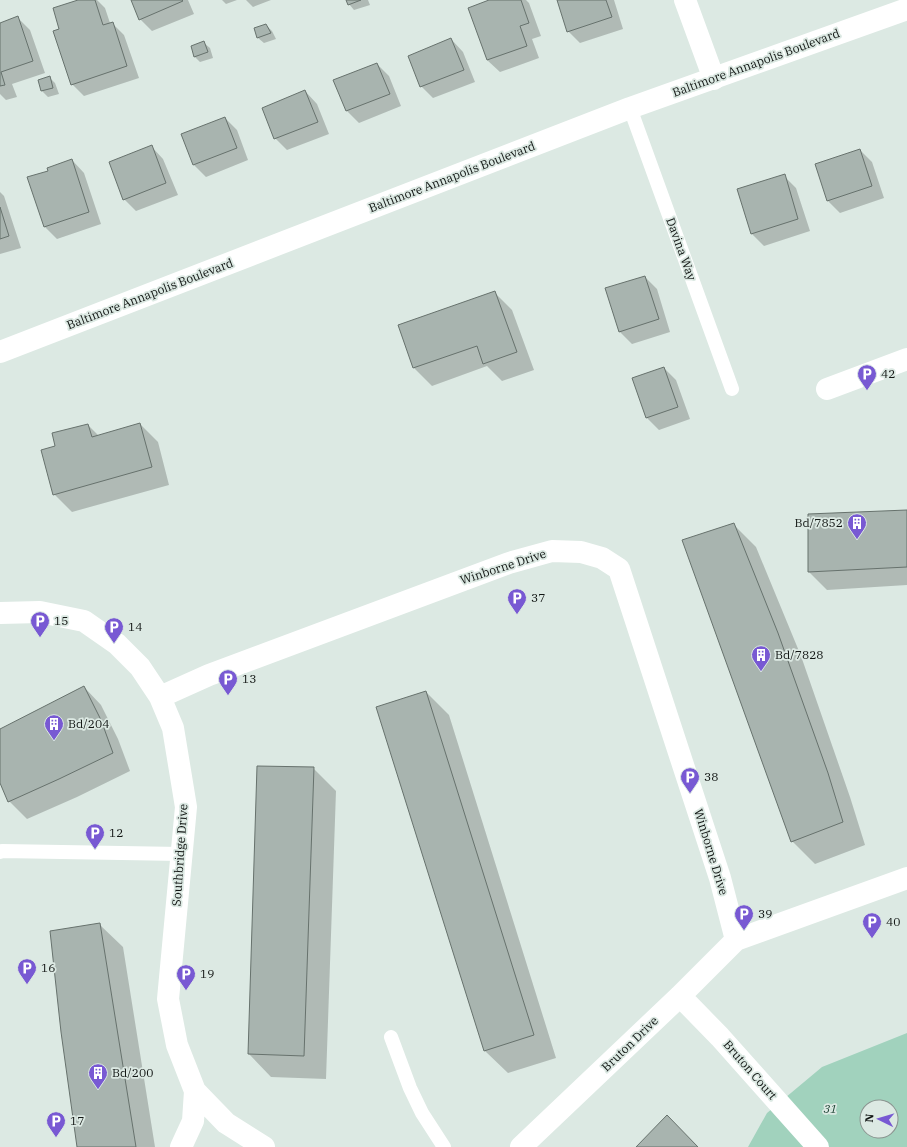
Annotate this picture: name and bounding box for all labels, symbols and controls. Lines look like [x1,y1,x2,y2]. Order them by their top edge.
street label: Baltimore Annapolis Boulevard [670,25,842,100]
street label: Baltimore Annapolis Boulevard [367,138,537,215]
street label: Davina Way [663,215,700,283]
street label: Baltimore Annapolis Boulevard [65,255,235,332]
parking icon: 42 [856,363,878,391]
place label: 42 [881,366,895,381]
building icon: Bd/7852 [846,512,868,540]
place label: Bd/7852 [794,515,843,530]
street label: Winborne Drive [458,546,548,587]
parking icon: 37 [506,587,528,615]
place label: 37 [531,590,545,605]
parking icon: 15 [29,610,51,638]
place label: 15 [54,613,68,628]
parking icon: 14 [103,616,125,644]
place label: 14 [128,619,142,634]
building icon: Bd/7828 [750,644,772,672]
place label: Bd/7828 [775,647,824,662]
parking icon: 13 [217,668,239,696]
place label: 13 [242,671,256,686]
building icon: Bd/204 [43,713,65,741]
place label: Bd/204 [68,716,109,731]
parking icon: 38 [679,766,701,794]
place label: 38 [704,769,718,784]
street label: Southbridge Drive [168,803,191,907]
street label: Winborne Drive [691,807,732,897]
parking icon: 12 [84,822,106,850]
place label: 12 [109,825,123,840]
parking icon: 39 [733,903,755,931]
place label: 39 [758,906,772,921]
parking icon: 40 [861,911,883,939]
place label: 40 [886,914,900,929]
parking icon: 16 [16,957,38,985]
place label: 16 [41,960,55,975]
parking icon: 19 [175,963,197,991]
place label: 19 [200,966,214,981]
street label: Bruton Drive [598,1013,661,1074]
street label: Bruton Court [720,1037,780,1103]
building icon: Bd/200 [87,1062,109,1090]
place label: Bd/200 [112,1065,153,1080]
north arrow [859,1099,899,1139]
park label: 31 [823,1101,837,1116]
parking icon: 17 [45,1110,67,1138]
place label: 17 [70,1113,84,1128]
text: N [862,1113,876,1123]

